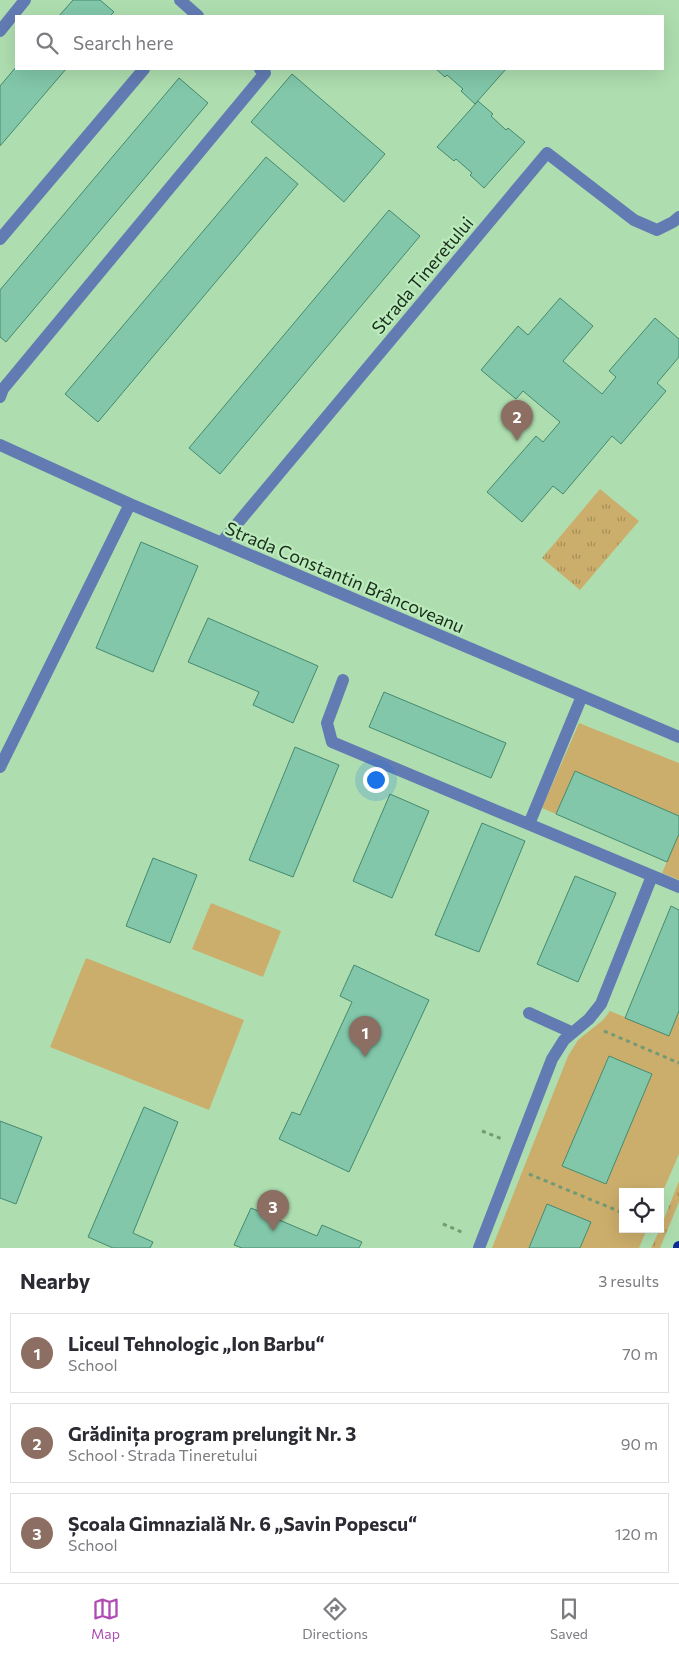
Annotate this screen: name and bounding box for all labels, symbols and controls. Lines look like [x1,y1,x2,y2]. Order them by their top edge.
search box [15,15,664,70]
icon: search [33,29,61,57]
text: Search here [73,31,173,54]
street label: Strada Tineretului [367,212,477,338]
pin: 2 [501,400,533,441]
street label: Strada Constantin Brâncoveanu [222,517,468,637]
your location [363,767,389,793]
pin: 1 [349,1016,381,1057]
map controls [619,1188,664,1233]
button: locate [619,1188,664,1233]
pin: 3 [257,1190,289,1231]
text: Nearby [20,1268,90,1293]
text: 3 results [598,1271,659,1290]
text: Liceul Tehnologic „Ion Barbu“ [68,1332,324,1355]
text: 1 [33,1344,41,1363]
text: 70 m [622,1344,658,1363]
text: School [68,1355,118,1374]
text: Grădinița program prelungit Nr. 3 [68,1422,356,1445]
text: 2 [32,1434,42,1453]
text: 90 m [621,1434,658,1453]
text: School · Strada Tineretului [68,1445,258,1464]
text: Școala Gimnazială Nr. 6 „Savin Popescu“ [68,1512,417,1535]
text: 3 [32,1524,42,1543]
text: 120 m [615,1524,658,1543]
text: School [68,1535,118,1554]
tab: Map [91,1595,120,1642]
tab: Directions [302,1595,368,1642]
tab: Saved [550,1595,588,1642]

